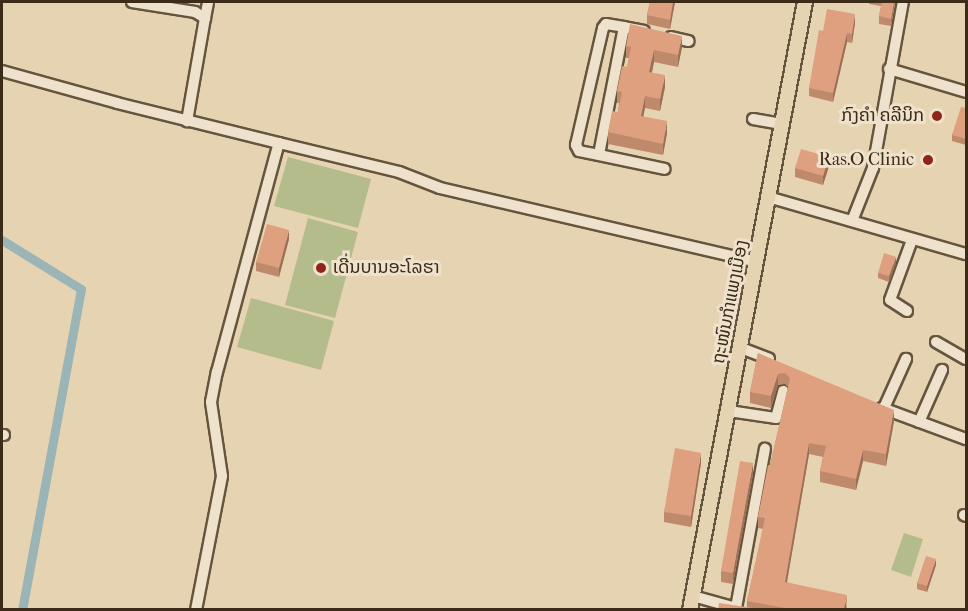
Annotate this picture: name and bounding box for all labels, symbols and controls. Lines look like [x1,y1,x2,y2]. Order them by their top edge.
place label: ກົງຄຳ ຄລີນິກ [841,105,924,127]
marker: ກົງຄຳ ຄລີນິກ [928,107,946,125]
place label: Ras.O Clinic [819,149,914,171]
marker: Ras.O Clinic [919,151,937,169]
street label: ຖະໜົນກຳແພງເມືອງ [708,238,754,366]
place label: ເດີ່ນບານອະໂລຮາ [333,257,440,279]
marker: ເດີ່ນບານອະໂລຮາ [314,261,328,275]

